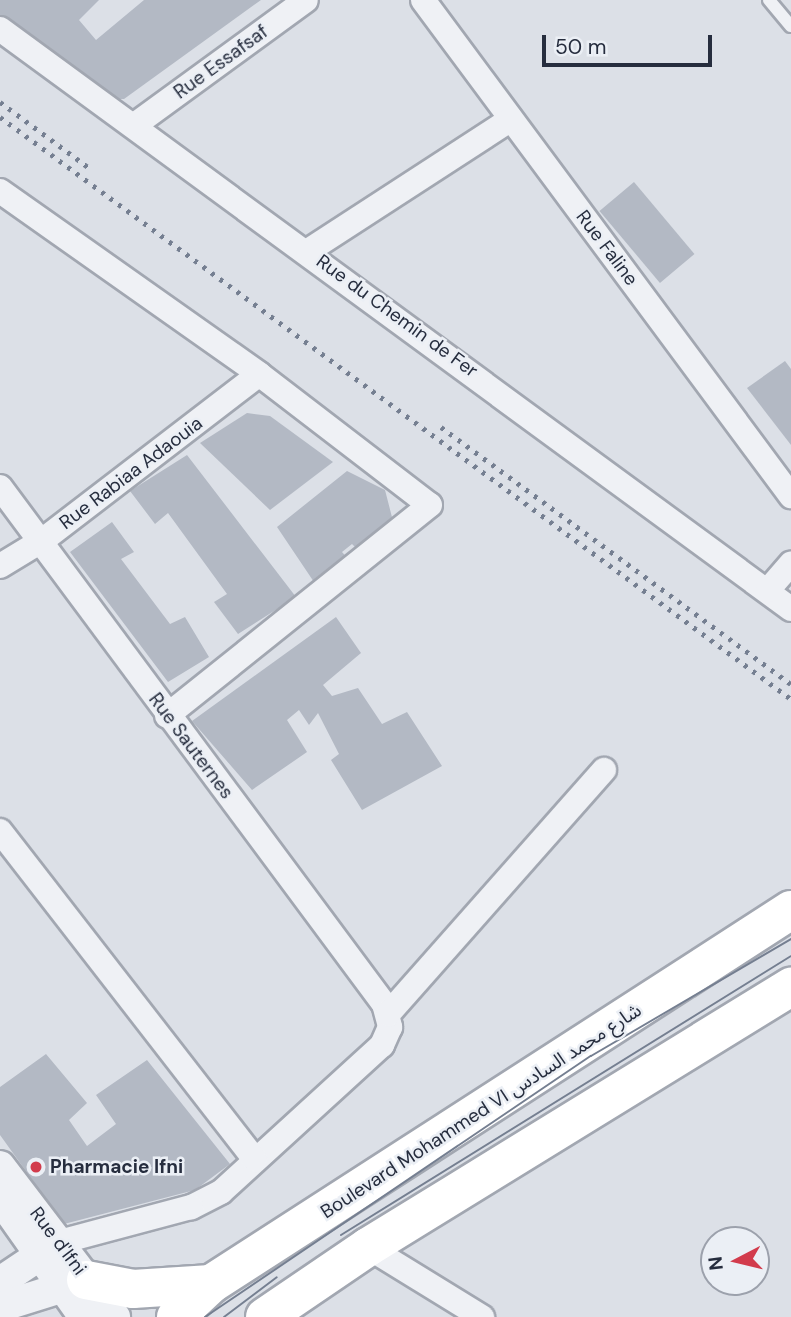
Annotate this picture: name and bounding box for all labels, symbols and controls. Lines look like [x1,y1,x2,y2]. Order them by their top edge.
street label: Rue Essafsaf [170,20,272,104]
scale bar [546,21,716,65]
text: 50 m [555,33,606,61]
street label: Rue Faline [571,206,643,290]
street label: Rue du Chemin de Fer [312,250,482,382]
street label: Rue Rabiaa Adaouia [55,412,207,534]
street label: Rue Sauternes [144,689,238,803]
street label: Boulevard Mohammed VI شارع محمد السادس [316,999,646,1223]
place label: Pharmacie Ifni [50,1156,183,1178]
marker: Pharmacie Ifni [28,1159,44,1175]
street label: Rue d'Ifni [25,1202,91,1280]
north arrow [700,1226,770,1296]
text: N [702,1255,729,1272]

